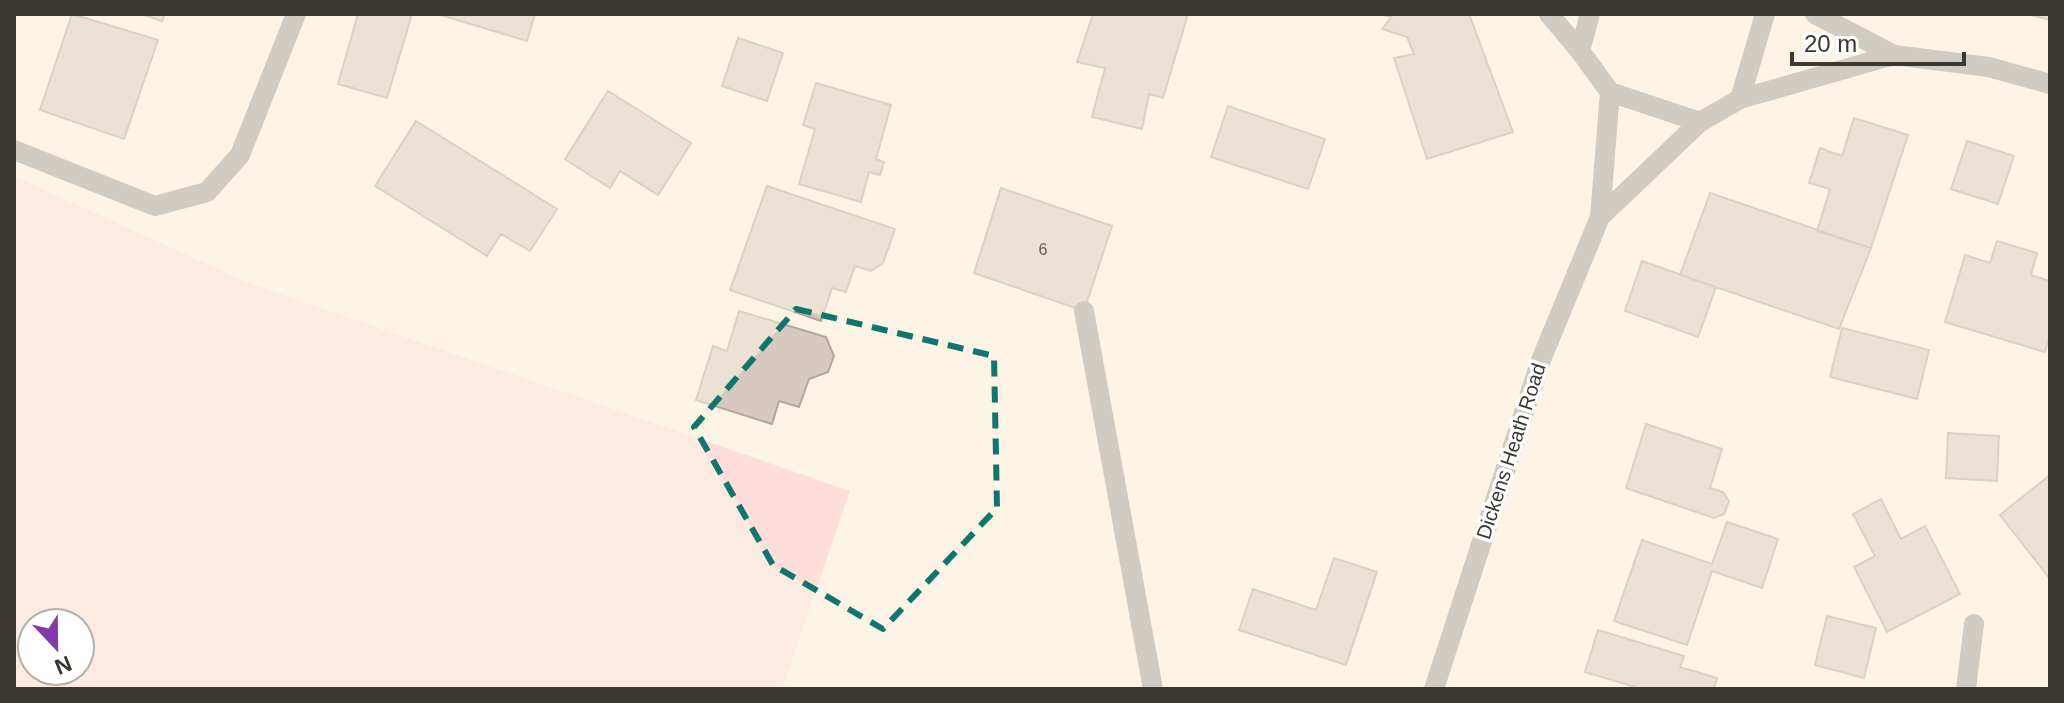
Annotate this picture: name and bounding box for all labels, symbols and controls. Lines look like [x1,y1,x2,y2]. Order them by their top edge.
scale bar [1792,16,1964,66]
text: 20 m [1804,30,1857,57]
house number: 6 [1039,241,1048,258]
street label: Dickens Heath Road [1472,360,1550,542]
north arrow [16,607,96,687]
text: N [51,651,75,680]

